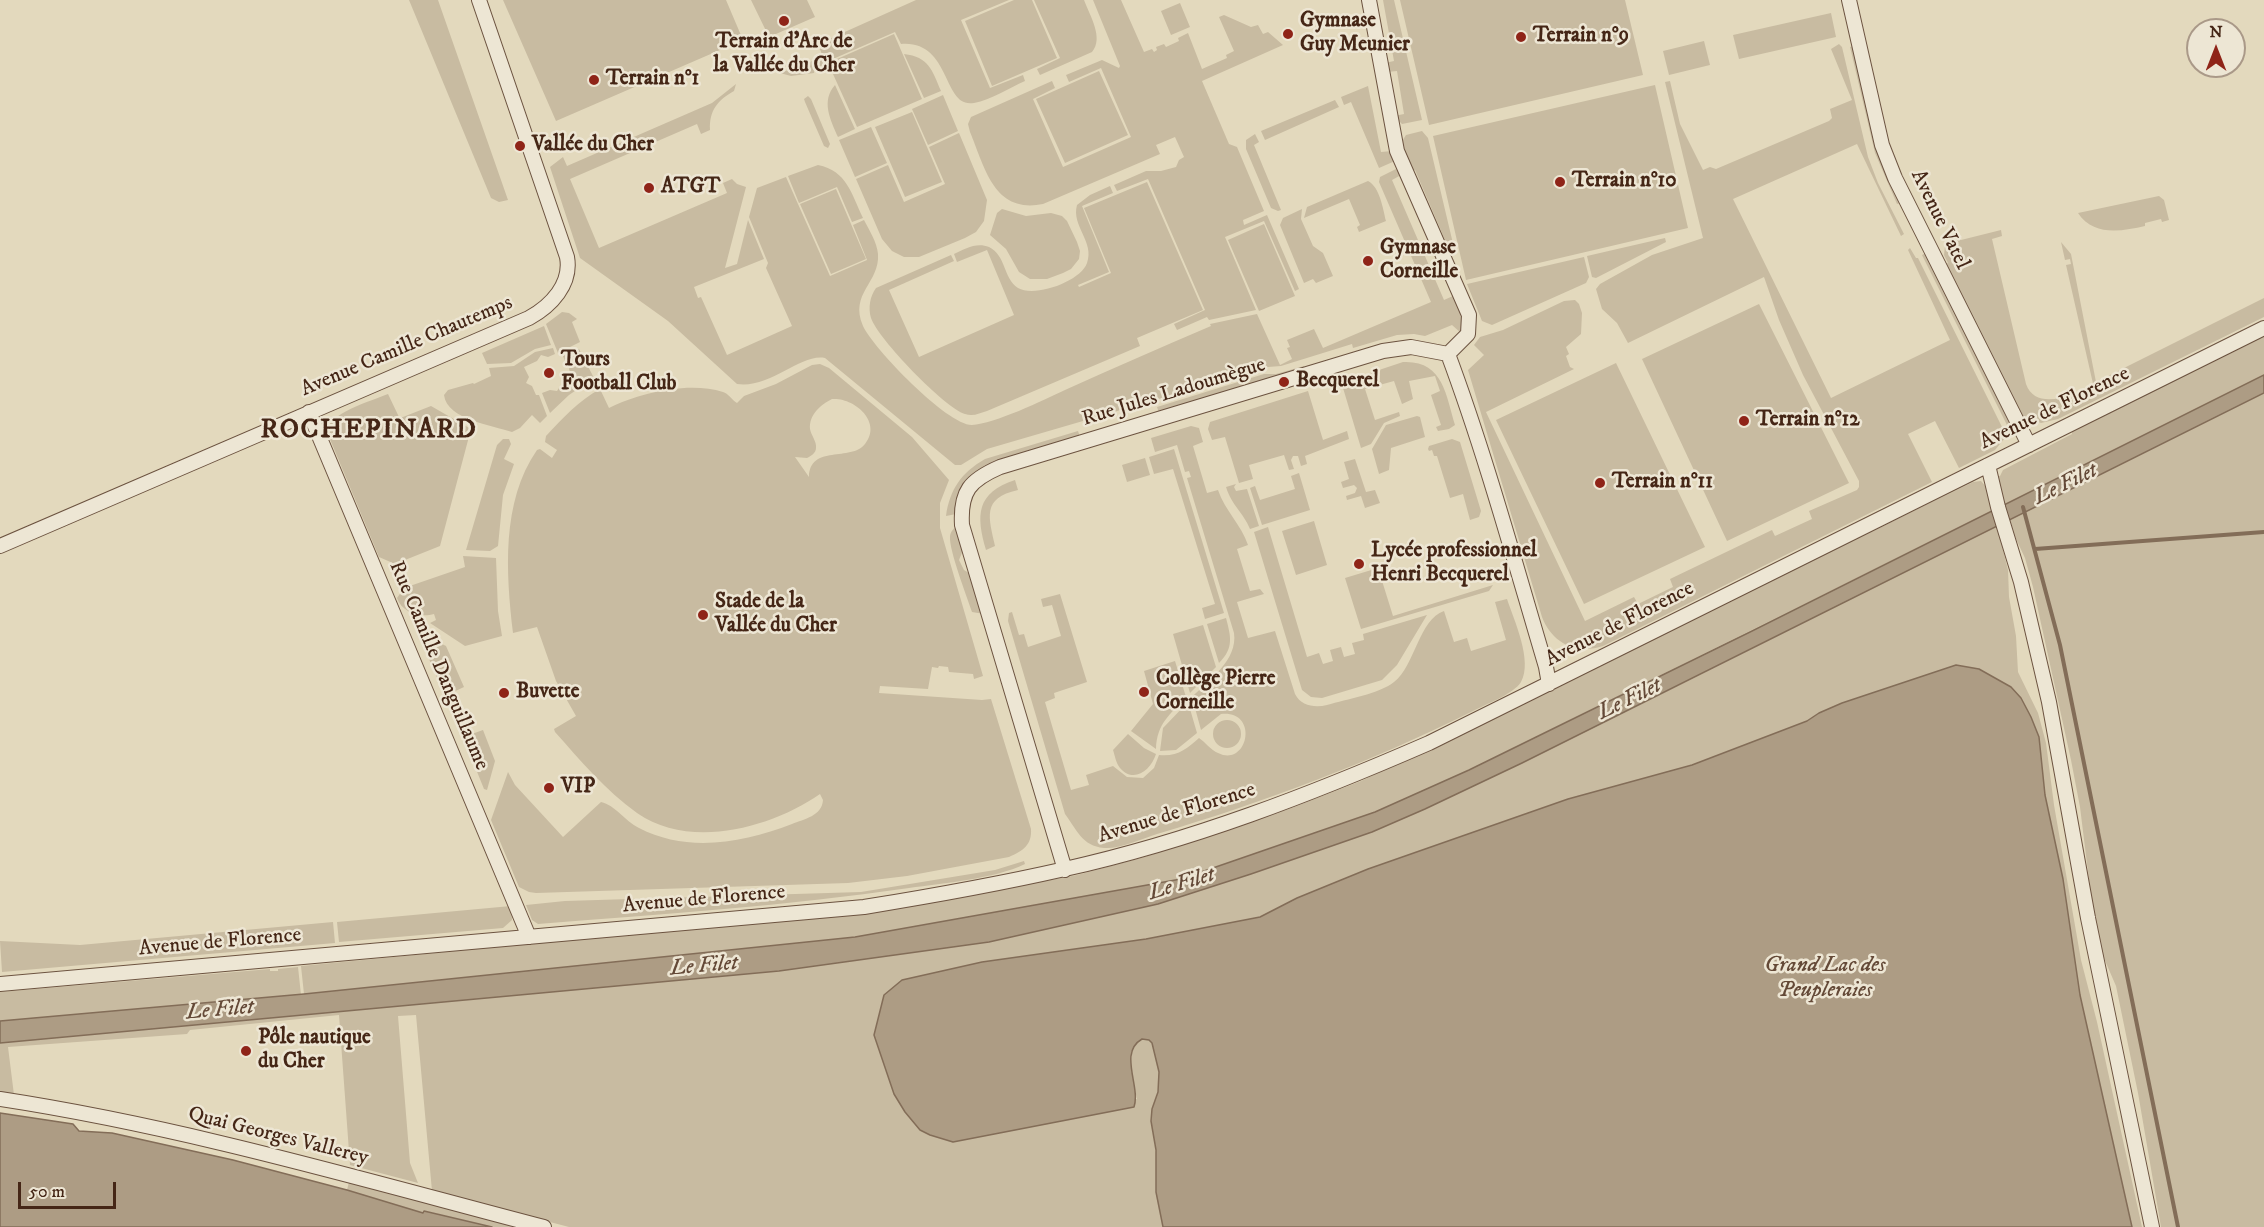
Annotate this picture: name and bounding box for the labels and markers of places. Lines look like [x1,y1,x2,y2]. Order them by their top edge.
place label: Gymnase Guy Meunier [1300,9,1410,59]
marker: Terrain d'Arc de la Vallée du Cher [777,14,791,28]
place label: Terrain n°9 [1533,24,1629,50]
marker: Gymnase Guy Meunier [1281,27,1295,41]
place label: Terrain d'Arc de la Vallée du Cher [713,30,855,80]
marker: Terrain n°9 [1514,30,1528,44]
place label: Terrain n°1 [606,67,699,93]
marker: Terrain n°1 [587,73,601,87]
place label: Vallée du Cher [532,133,654,159]
marker: Vallée du Cher [513,139,527,153]
place label: Terrain n°10 [1572,169,1677,195]
place label: ATGT [661,175,720,201]
marker: Terrain n°10 [1553,175,1567,189]
marker: ATGT [642,181,656,195]
place label: Gymnase Corneille [1380,236,1458,286]
marker: Gymnase Corneille [1361,254,1375,268]
place label: Tours Football Club [561,348,676,398]
marker: Tours Football Club [542,366,556,380]
place label: Becquerel [1296,369,1379,395]
marker: Becquerel [1277,375,1291,389]
place label: Terrain n°12 [1756,408,1860,434]
marker: Terrain n°12 [1737,414,1751,428]
place label: Terrain n°11 [1612,470,1713,496]
marker: Terrain n°11 [1593,476,1607,490]
place label: Lycée professionnel Henri Becquerel [1371,539,1537,589]
marker: Lycée professionnel Henri Becquerel [1352,557,1366,571]
place label: Stade de la Vallée du Cher [715,590,837,640]
marker: Stade de la Vallée du Cher [696,608,710,622]
place label: Collège Pierre Corneille [1156,667,1275,717]
place label: Buvette [516,680,579,706]
marker: Collège Pierre Corneille [1137,685,1151,699]
marker: Buvette [497,686,511,700]
place label: VIP [561,775,595,801]
marker: VIP [542,781,556,795]
place label: Pôle nautique du Cher [258,1026,371,1076]
marker: Pôle nautique du Cher [239,1044,253,1058]

